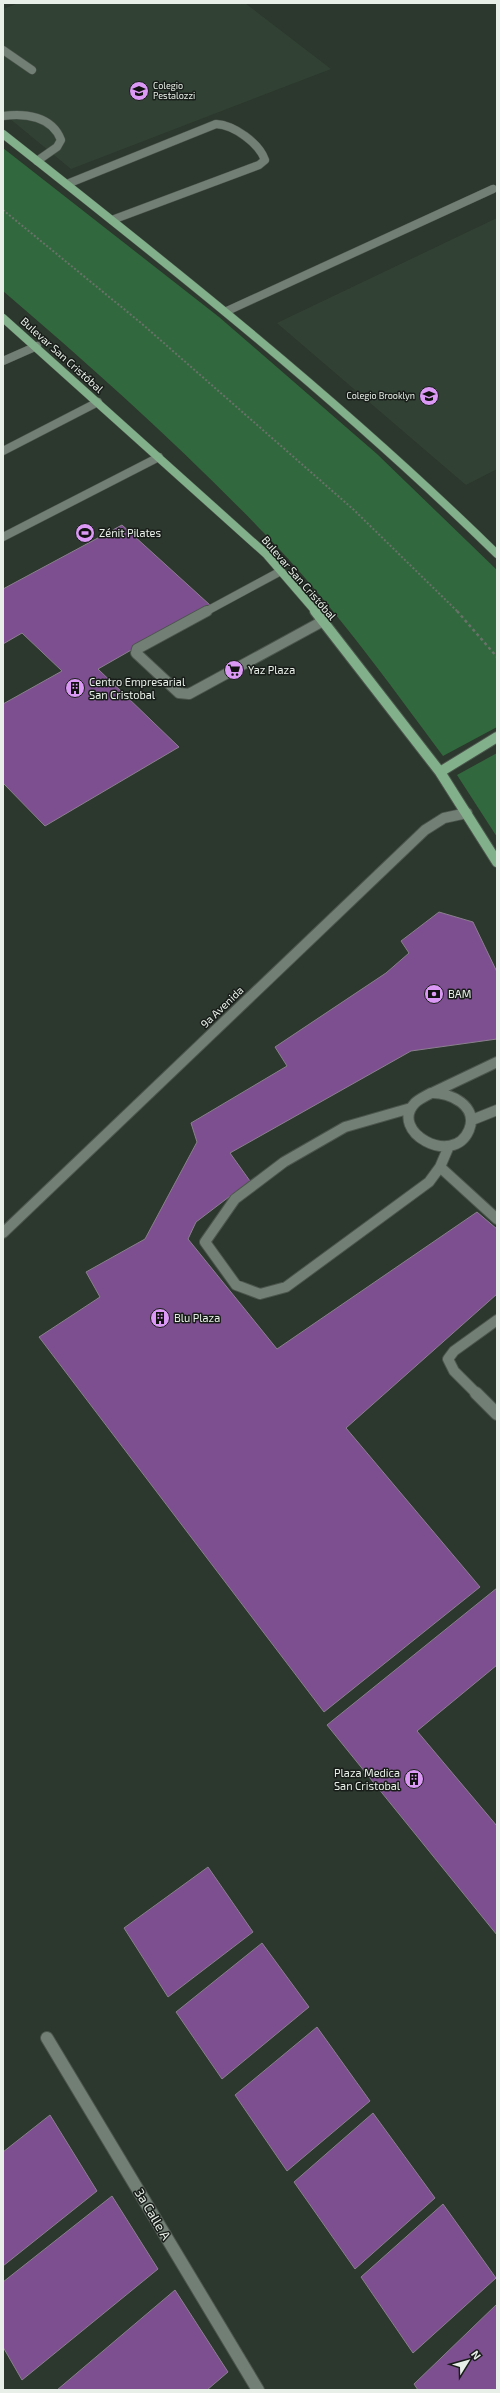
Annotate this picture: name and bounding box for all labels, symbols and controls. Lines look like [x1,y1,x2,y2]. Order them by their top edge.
school or university icon: Colegio Pestalozzi [128,80,150,102]
place label: Colegio Pestalozzi [153,80,195,101]
street label: Bulevar San Cristóbal [18,314,107,396]
school or university icon: Colegio Brooklyn [418,385,440,407]
place label: Colegio Brooklyn [347,390,415,401]
sports icon: Zénit Pilates [74,522,96,544]
place label: Zénit Pilates [99,526,162,539]
street label: Bulevar San Cristóbal [259,533,340,623]
supermarket icon: Yaz Plaza [223,659,245,681]
place label: Yaz Plaza [248,663,295,676]
place label: Centro Empresarial San Cristobal [89,675,186,701]
building icon: Centro Empresarial San Cristobal [64,677,86,699]
street label: 9a Avenida [198,983,246,1030]
bank icon: BAM [423,983,445,1005]
place label: BAM [448,987,471,1000]
building icon: Blu Plaza [149,1307,171,1329]
place label: Blu Plaza [174,1311,220,1324]
place label: Plaza Medica San Cristobal [334,1766,401,1792]
building icon: Plaza Medica San Cristobal [403,1768,425,1790]
street label: 3a Calle A [131,2185,175,2243]
north arrow [448,2341,488,2381]
text: N [469,2348,484,2362]

